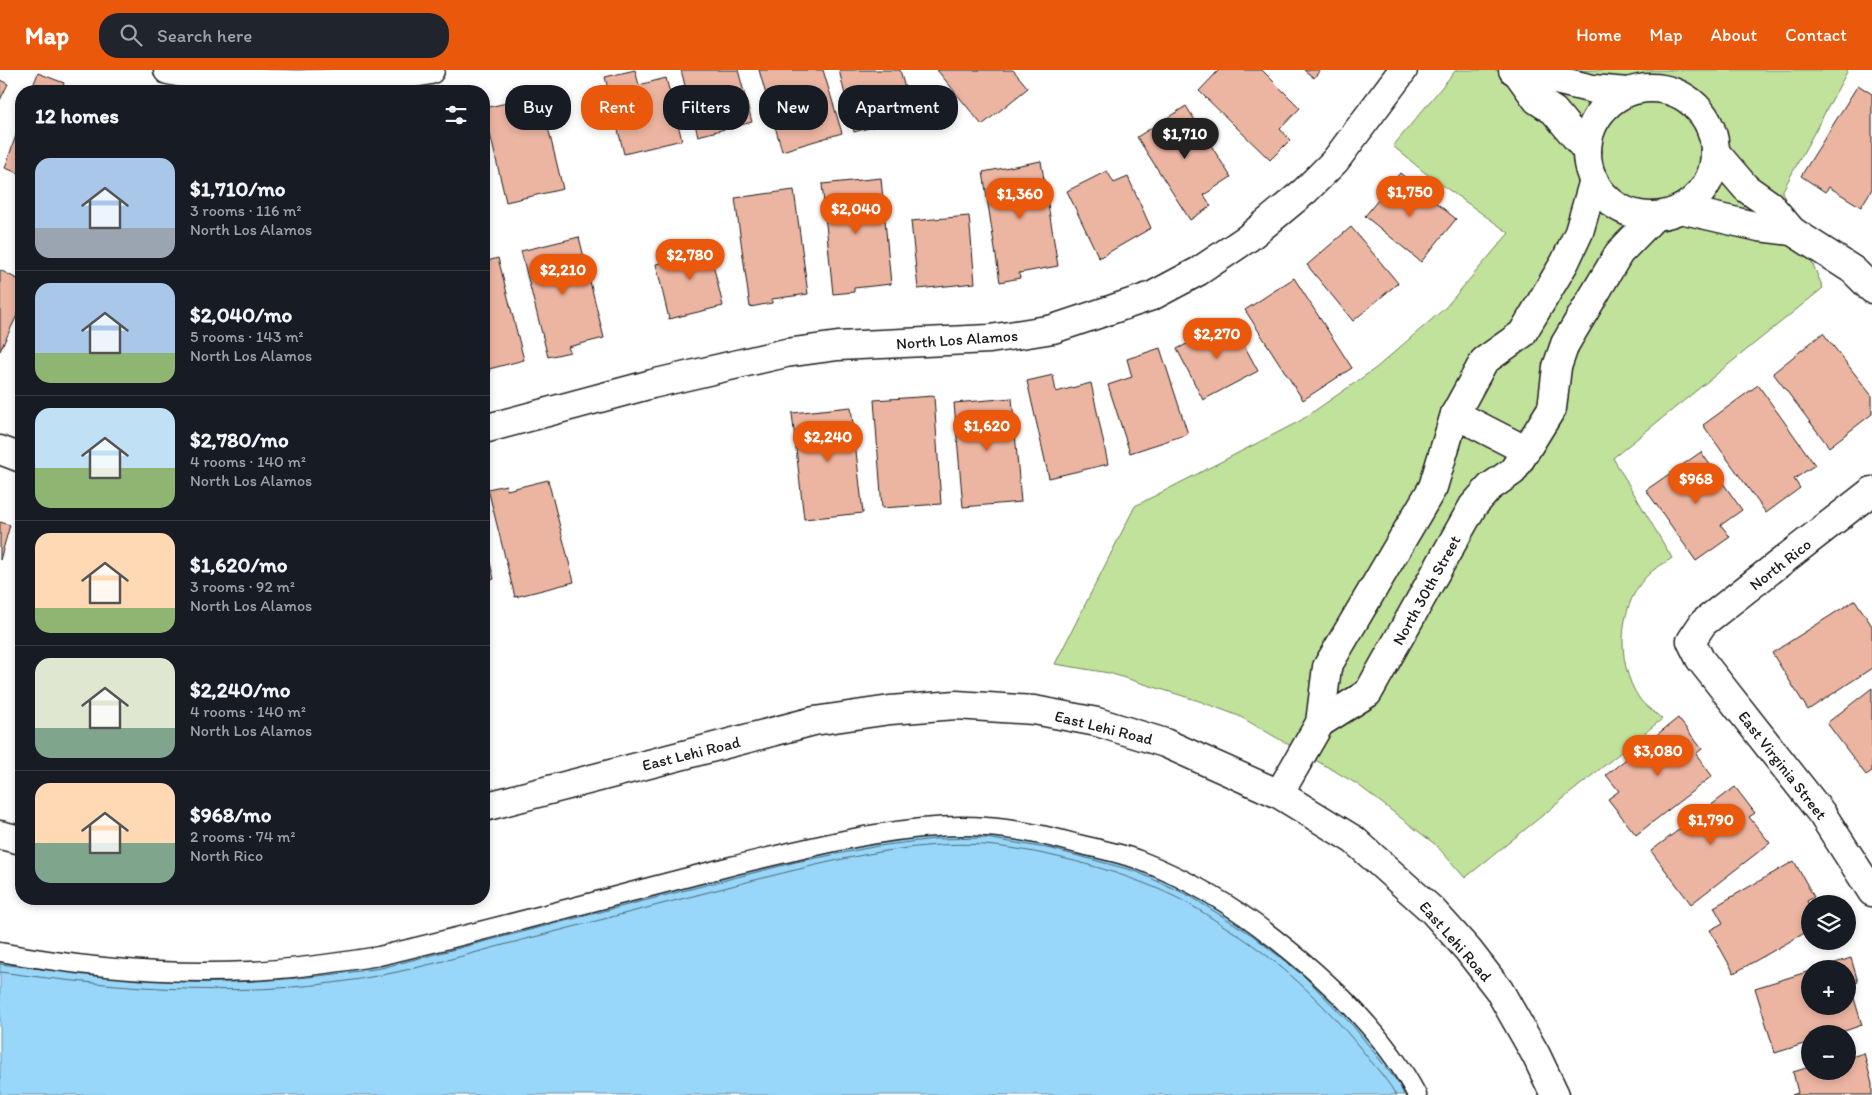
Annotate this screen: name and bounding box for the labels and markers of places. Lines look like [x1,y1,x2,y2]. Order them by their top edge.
pin: $1,710 [1144,118,1226,160]
pin: $1,750 [1369,176,1451,218]
pin: $1,360 [979,178,1061,220]
pin: $2,040 [815,192,897,235]
pin: $2,780 [649,238,731,281]
pin: $2,210 [522,254,604,296]
pin: $2,270 [1176,318,1258,360]
pin: $1,620 [946,410,1028,452]
pin: $2,240 [787,420,869,463]
pin: $968 [1666,462,1726,505]
pin: $3,080 [1617,734,1699,777]
pin: $1,790 [1670,804,1752,846]

